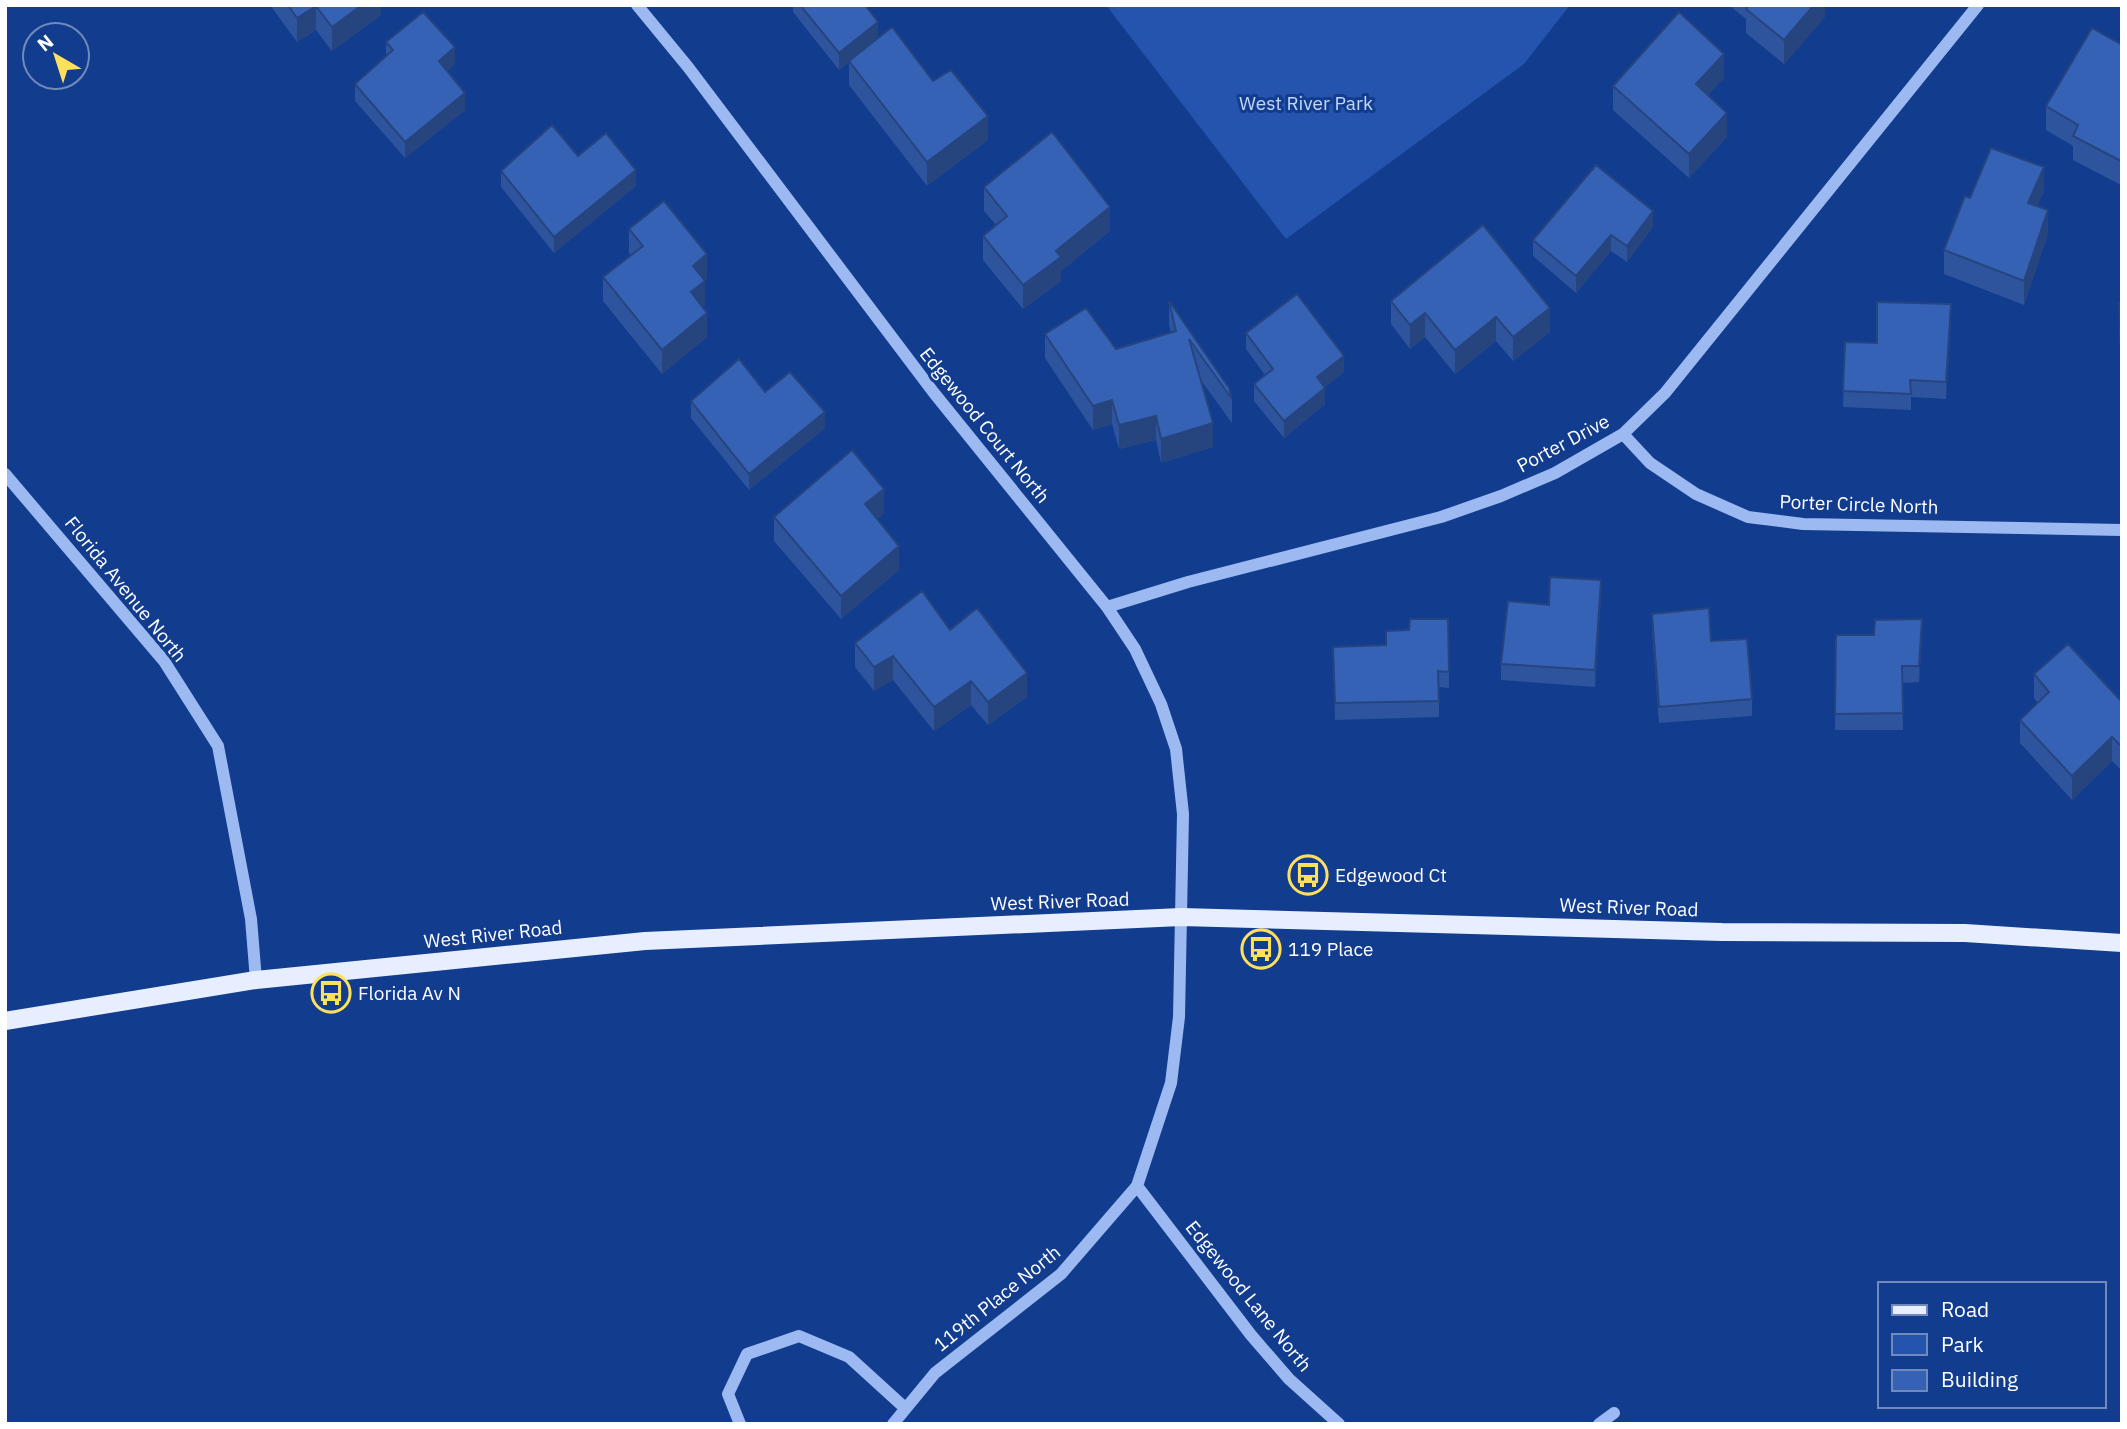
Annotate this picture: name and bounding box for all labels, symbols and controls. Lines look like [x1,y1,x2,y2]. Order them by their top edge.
north arrow [21,21,91,91]
text: N [32,29,58,56]
park label: West River Park [1239,91,1373,115]
street label: Edgewood Court North [915,342,1055,508]
street label: Porter Drive [1513,409,1613,477]
street label: Porter Circle North [1779,489,1939,519]
street label: Florida Avenue North [60,511,192,667]
bus stop icon: Edgewood Ct [1287,854,1329,896]
place label: Edgewood Ct [1335,863,1447,887]
street label: West River Road [990,887,1130,915]
street label: West River Road [1559,893,1699,921]
street label: West River Road [423,915,563,953]
bus stop icon: 119 Place [1240,928,1282,970]
place label: 119 Place [1288,937,1373,961]
bus stop icon: Florida Av N [310,972,352,1014]
place label: Florida Av N [358,981,461,1005]
street label: Edgewood Lane North [1181,1216,1317,1376]
street label: 119th Place North [929,1240,1065,1356]
legend [1878,1282,2106,1408]
text: Road [1941,1295,1989,1323]
text: Park [1941,1330,1984,1358]
text: Building [1941,1365,2018,1393]

